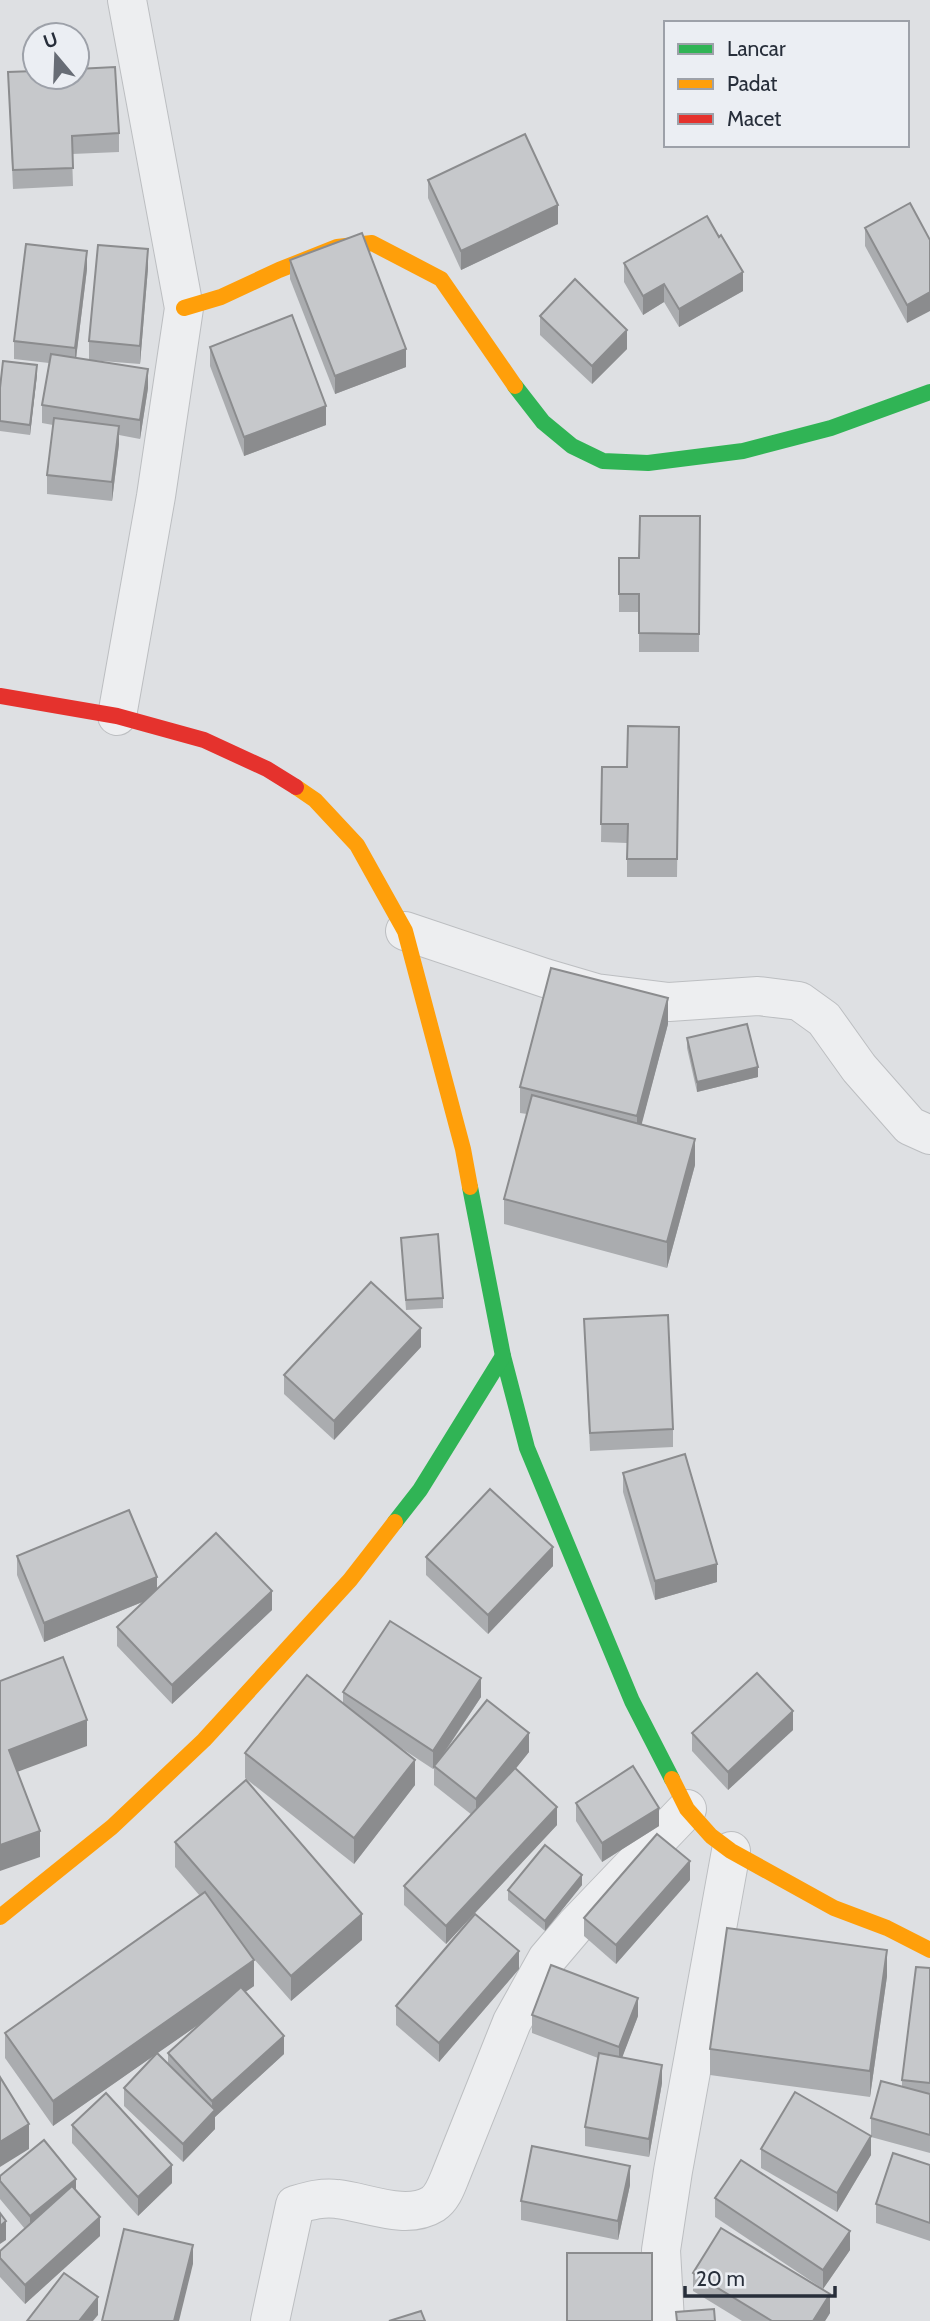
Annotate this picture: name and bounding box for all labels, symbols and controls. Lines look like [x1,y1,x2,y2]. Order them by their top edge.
north arrow [21,21,91,91]
legend [664,21,909,147]
text: U [40,27,61,53]
text: Lancar [727,36,786,61]
text: Padat [727,71,777,96]
text: Macet [727,106,781,131]
scale bar [685,2254,836,2298]
text: 20 m [696,2266,745,2291]

